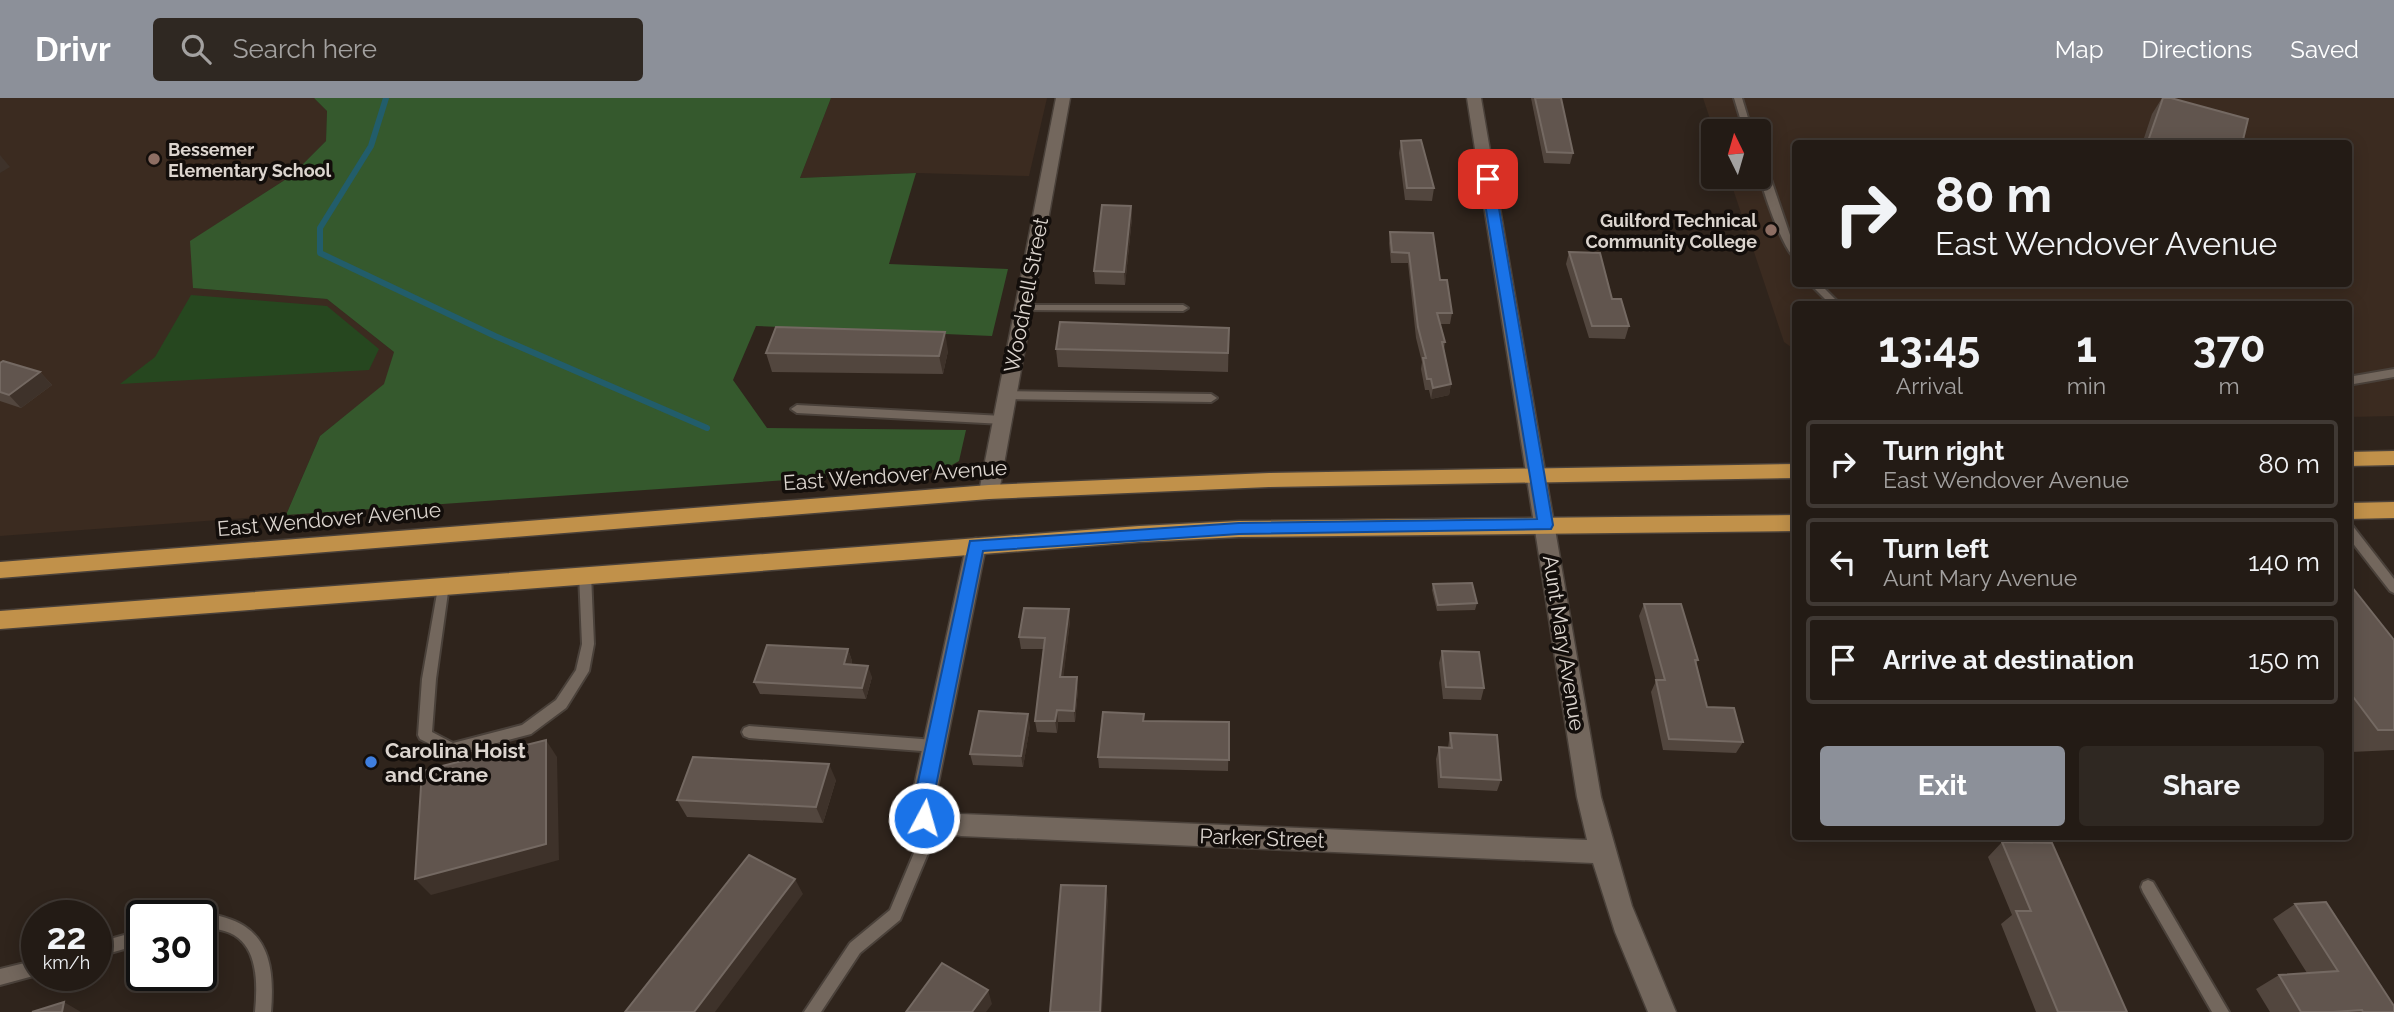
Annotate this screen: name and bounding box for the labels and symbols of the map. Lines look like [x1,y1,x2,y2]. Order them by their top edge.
north arrow [1701,119,1771,189]
place label: Bessemer Elementary School [168,139,332,181]
pin [1458,149,1518,209]
marker: Bessemer Elementary School [146,151,162,167]
place label: Guilford Technical Community College [1585,210,1757,252]
street label: Woodnell Street [999,215,1053,375]
marker: Guilford Technical Community College [1763,222,1779,238]
street label: East Wendover Avenue [782,455,1008,495]
street label: East Wendover Avenue [216,497,442,541]
street label: Aunt Mary Avenue [1538,553,1590,733]
place label: Carolina Hoist and Crane [385,738,526,787]
marker: Carolina Hoist and Crane [363,754,379,770]
position arrow [887,781,961,855]
street label: Parker Street [1199,823,1325,853]
speed limit sign: 30 [126,900,217,991]

